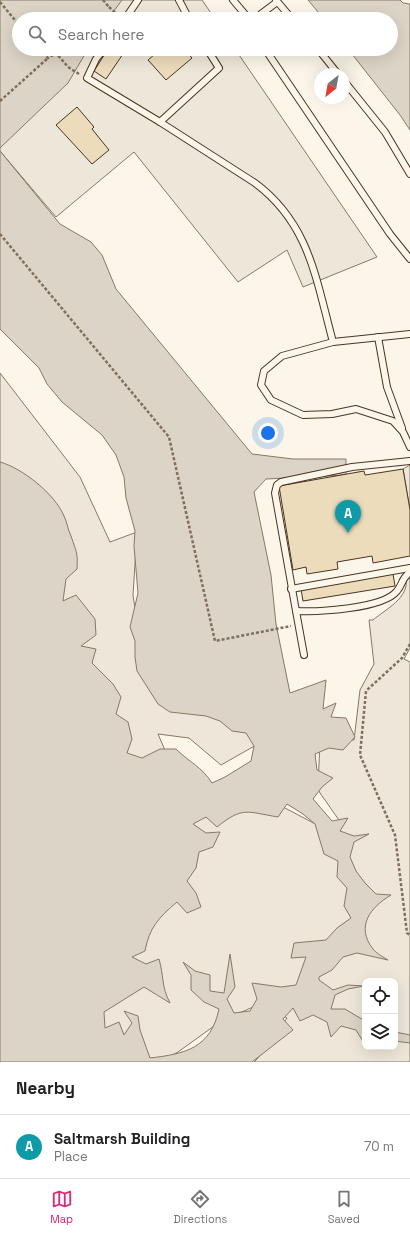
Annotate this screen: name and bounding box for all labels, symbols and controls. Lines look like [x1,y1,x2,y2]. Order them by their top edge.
search box [12,12,398,56]
icon: search [26,23,48,45]
text: Search here [58,25,144,44]
north arrow [314,68,350,104]
your location [258,423,278,443]
pin: A [335,500,361,533]
map controls [362,978,398,1050]
button: locate [362,978,398,1014]
button: layers [362,1014,398,1050]
text: Nearby [16,1077,75,1099]
text: Saltmarsh Building [54,1129,190,1148]
text: A [25,1138,33,1155]
text: 70 m [364,1138,394,1155]
text: Place [54,1148,88,1165]
tab: Map [50,1188,73,1226]
tab: Directions [173,1188,227,1226]
tab: Saved [328,1188,360,1226]

